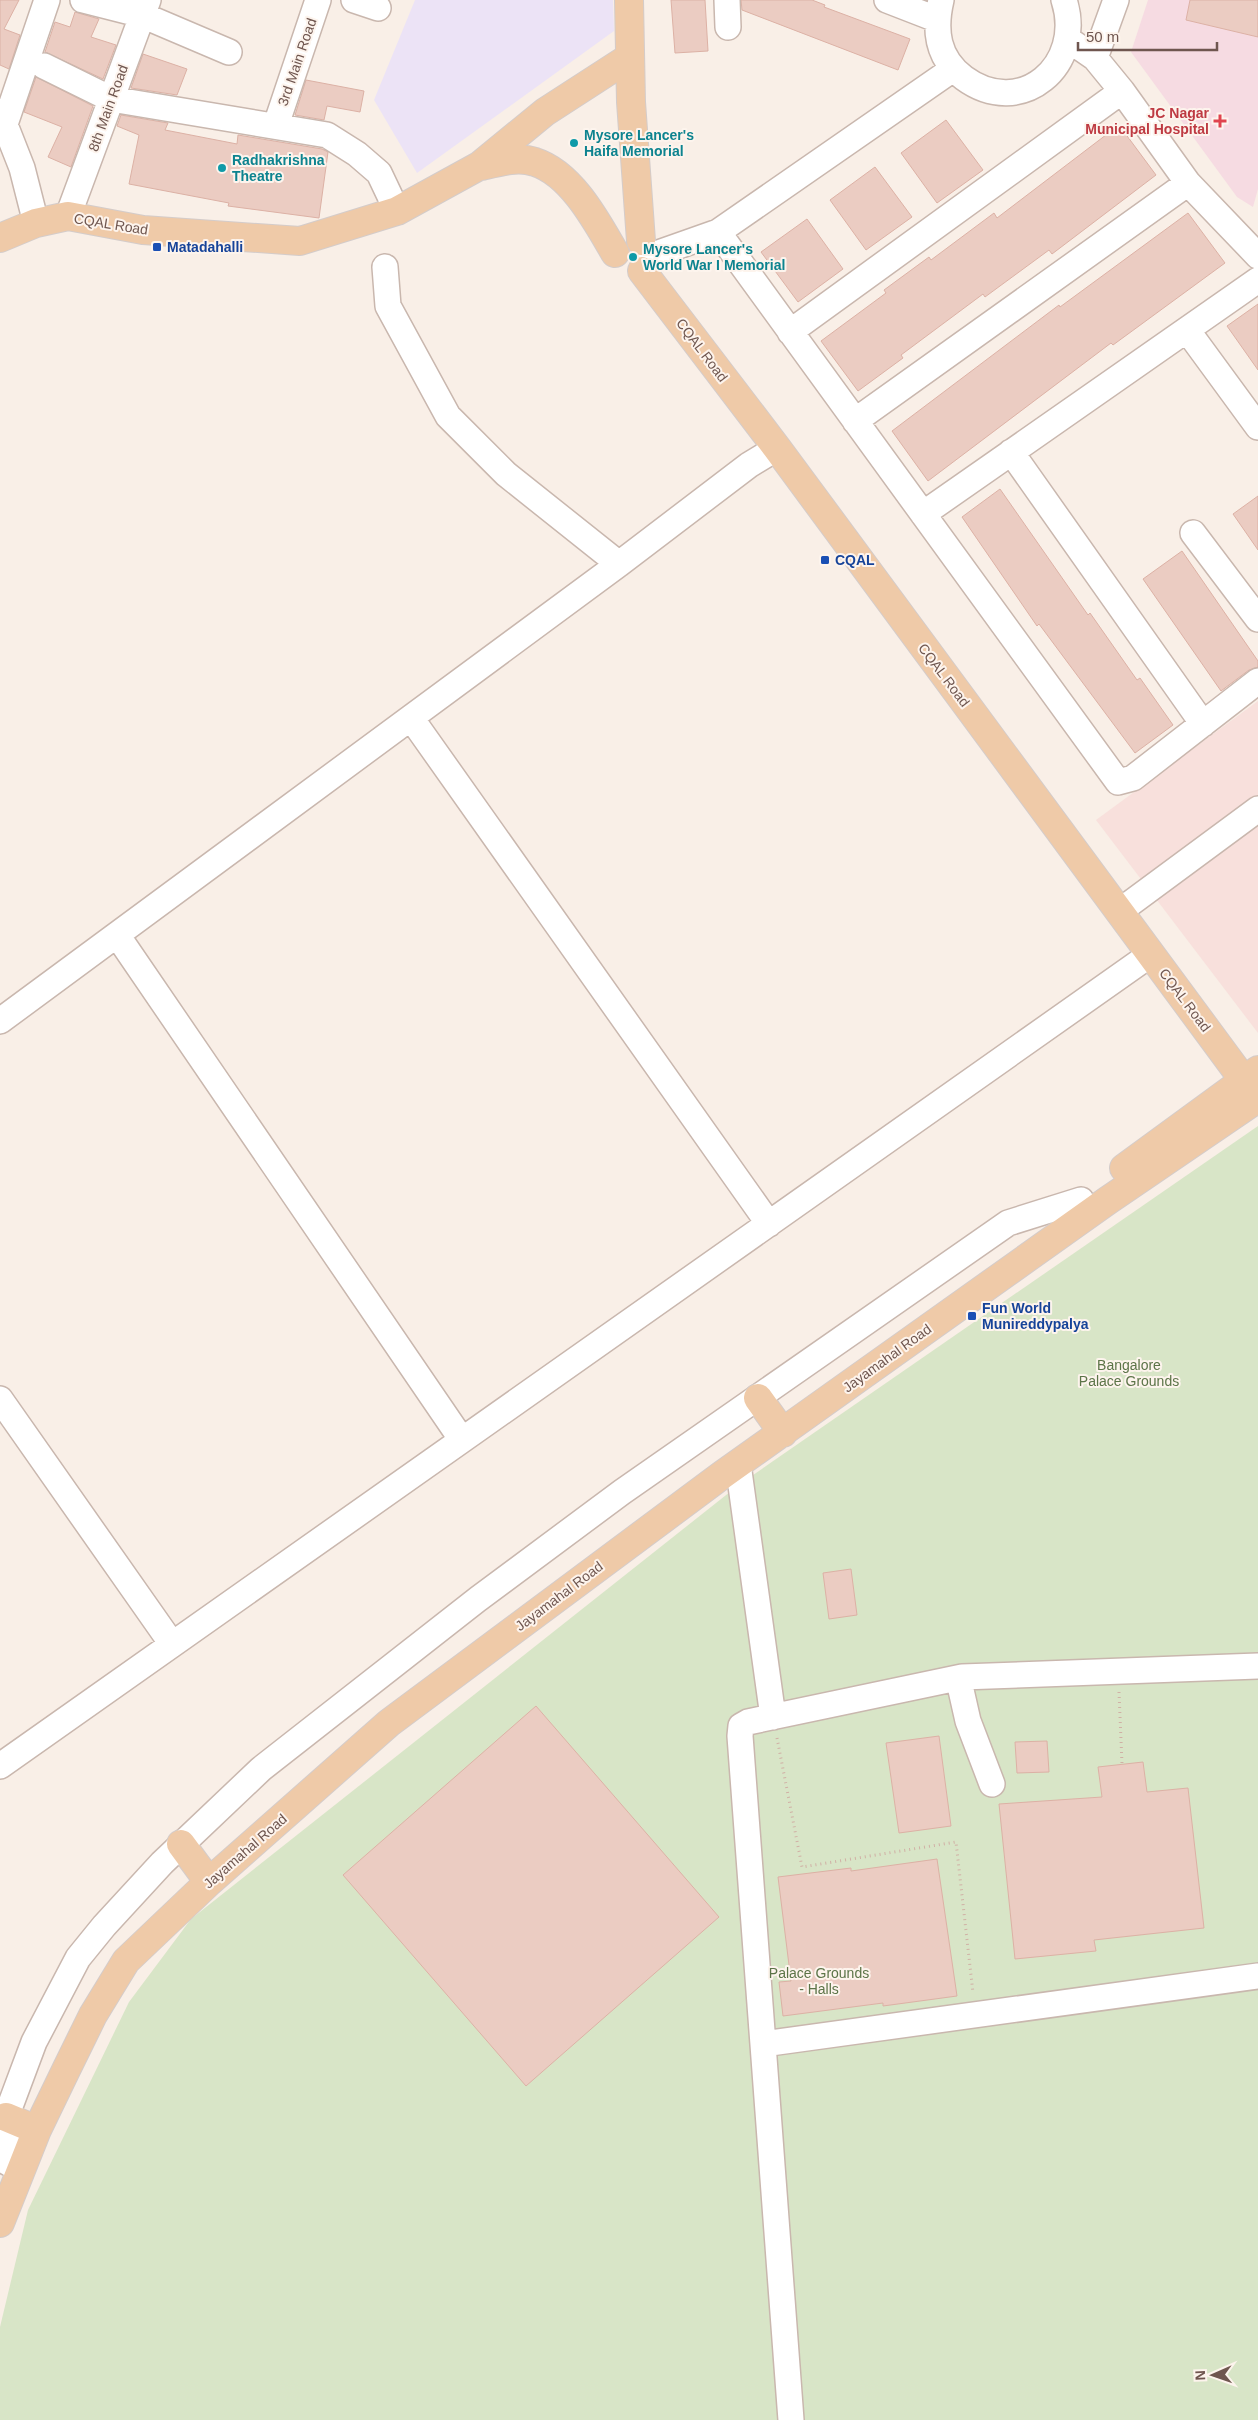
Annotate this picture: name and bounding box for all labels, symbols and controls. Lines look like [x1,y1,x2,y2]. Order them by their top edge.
street label: 3rd Main Road [274,16,320,108]
scale bar [1078,20,1217,52]
text: 50 m [1086,28,1119,45]
street label: 8th Main Road [85,62,131,154]
place label: JC Nagar Municipal Hospital [1085,105,1210,137]
marker: JC Nagar Municipal Hospital [1213,114,1227,128]
place label: Mysore Lancer's Haifa Memorial [584,127,694,159]
marker: Mysore Lancer's Haifa Memorial [568,137,580,149]
place label: Radhakrishna Theatre [232,152,325,184]
marker: Radhakrishna Theatre [216,162,228,174]
street label: CQAL Road [73,210,149,238]
place label: Matadahalli [167,239,243,255]
marker: Matadahalli [151,241,163,253]
place label: Mysore Lancer's World War I Memorial [643,241,785,273]
marker: Mysore Lancer's World War I Memorial [627,251,639,263]
street label: CQAL Road [673,315,731,385]
place label: CQAL [835,552,875,568]
marker: CQAL [819,554,831,566]
street label: CQAL Road [915,640,973,710]
street label: CQAL Road [1156,965,1214,1035]
place label: Fun World Munireddypalya [982,1300,1089,1332]
marker: Fun World Munireddypalya [966,1310,978,1322]
street label: Jayamahal Road [840,1321,934,1395]
park label: Bangalore Palace Grounds [1079,1357,1179,1389]
street label: Jayamahal Road [512,1558,606,1634]
street label: Jayamahal Road [200,1810,290,1892]
park label: Palace Grounds - Halls [769,1965,869,1997]
north arrow [1188,2350,1238,2400]
text: N [1192,2370,1208,2381]

